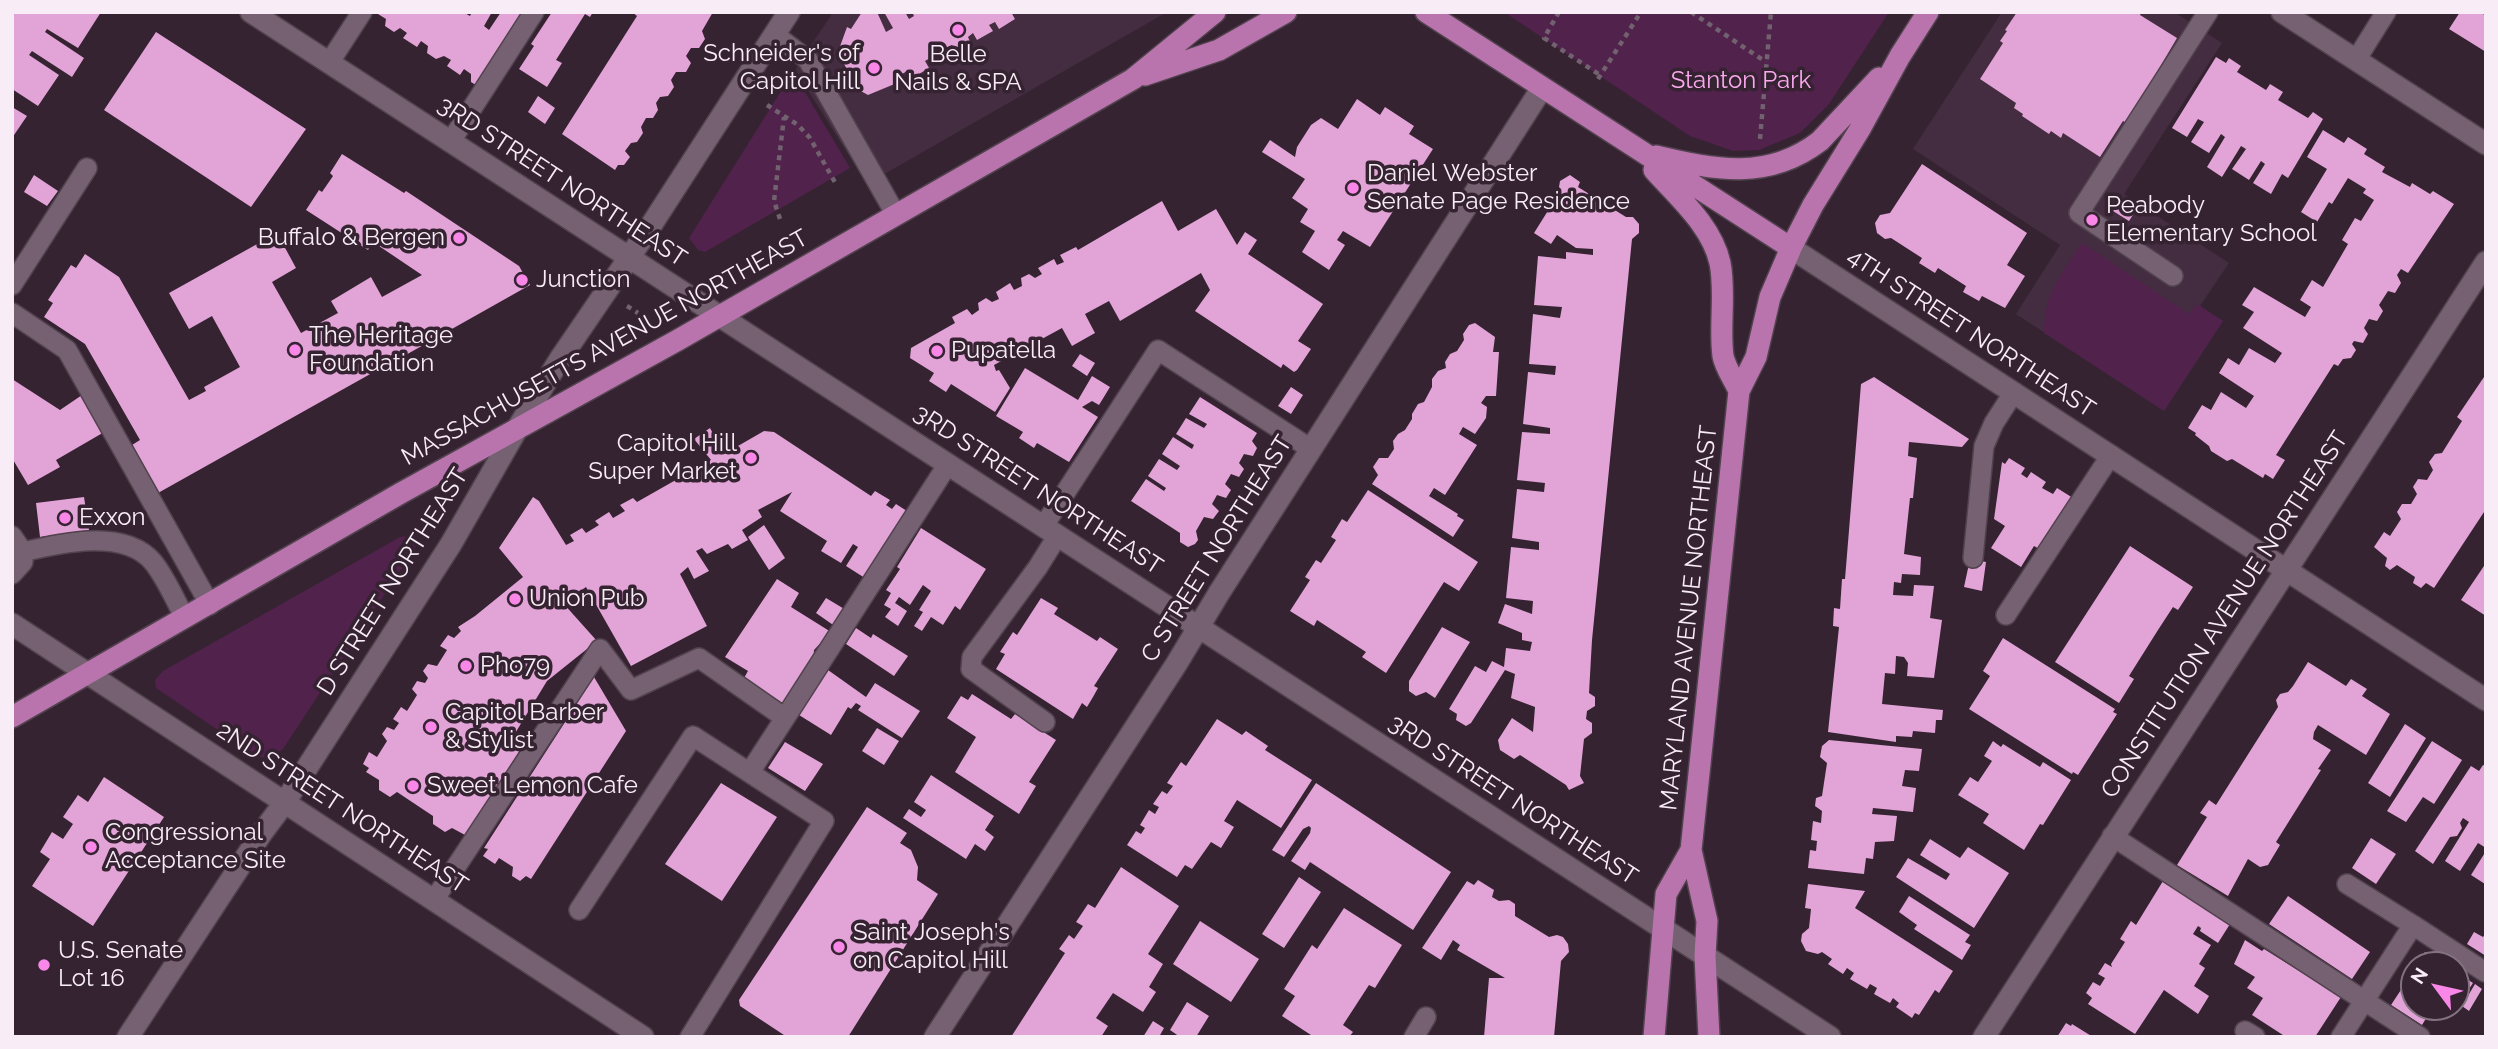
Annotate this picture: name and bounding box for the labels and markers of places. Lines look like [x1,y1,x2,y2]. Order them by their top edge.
marker: Belle Nails & SPA [950,22,966,38]
place label: Schneider's of Capitol Hill [703,40,860,96]
place label: Belle Nails & SPA [894,41,1022,97]
marker: Schneider's of Capitol Hill [866,60,882,76]
place label: Daniel Webster Senate Page Residence [1367,160,1630,216]
marker: Daniel Webster Senate Page Residence [1345,180,1361,196]
place label: Peabody Elementary School [2106,192,2317,248]
marker: Peabody Elementary School [2084,212,2100,228]
place label: Buffalo & Bergen [258,224,445,252]
marker: Buffalo & Bergen [451,230,467,246]
place label: Junction [536,266,630,294]
marker: Junction [514,272,530,288]
place label: The Heritage Foundation [309,322,453,378]
place label: Pupatella [951,337,1056,365]
marker: The Heritage Foundation [287,342,303,358]
marker: Pupatella [929,343,945,359]
place label: Capitol Hill Super Market [588,430,737,486]
marker: Capitol Hill Super Market [743,450,759,466]
place label: Exxon [79,504,146,532]
marker: Exxon [57,510,73,526]
place label: Union Pub [529,585,645,613]
marker: Union Pub [507,591,523,607]
place label: Pho79 [480,652,550,680]
marker: Pho79 [458,658,474,674]
place label: Capitol Barber & Stylist [445,699,604,755]
marker: Capitol Barber & Stylist [423,719,439,735]
place label: Sweet Lemon Cafe [427,772,638,800]
marker: Sweet Lemon Cafe [405,778,421,794]
place label: Congressional Acceptance Site [105,819,286,875]
marker: Congressional Acceptance Site [83,839,99,855]
place label: Saint Joseph's on Capitol Hill [853,919,1010,975]
place label: U.S. Senate Lot 16 [58,937,183,993]
marker: Saint Joseph's on Capitol Hill [831,939,847,955]
marker: U.S. Senate Lot 16 [36,957,52,973]

